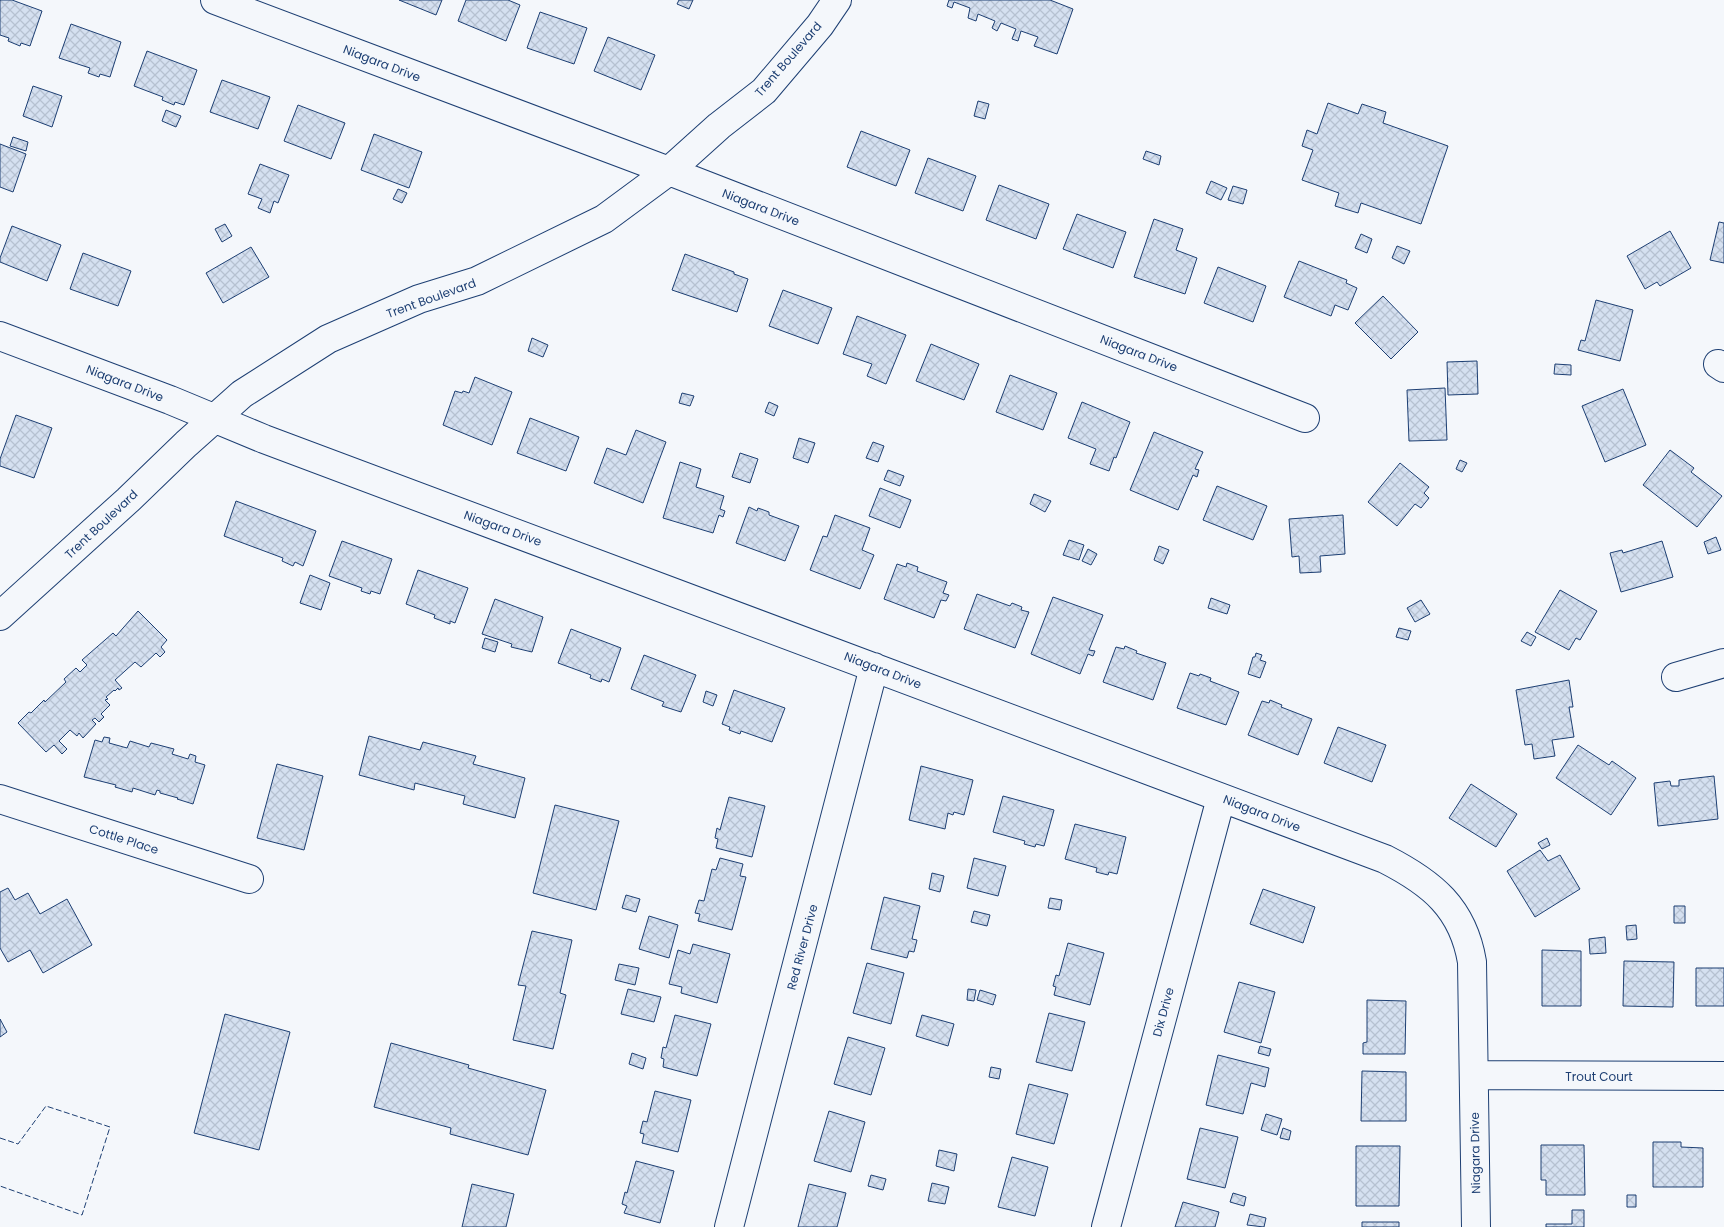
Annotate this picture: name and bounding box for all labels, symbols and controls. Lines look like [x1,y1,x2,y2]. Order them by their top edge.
street label: Trent Boulevard [751,18,825,100]
street label: Niagara Drive [341,40,423,86]
street label: Niagara Drive [720,184,802,230]
street label: Trent Boulevard [384,274,478,322]
street label: Niagara Drive [1098,330,1180,376]
street label: Niagara Drive [84,360,166,406]
street label: Trent Boulevard [61,486,141,562]
street label: Niagara Drive [462,506,544,550]
street label: Niagara Drive [842,647,924,693]
street label: Niagara Drive [1221,790,1303,836]
street label: Cottle Place [87,820,161,858]
street label: Red River Drive [782,902,822,992]
street label: Dix Drive [1148,985,1178,1039]
street label: Trout Court [1565,1068,1633,1085]
street label: Niagara Drive [1466,1112,1484,1194]

